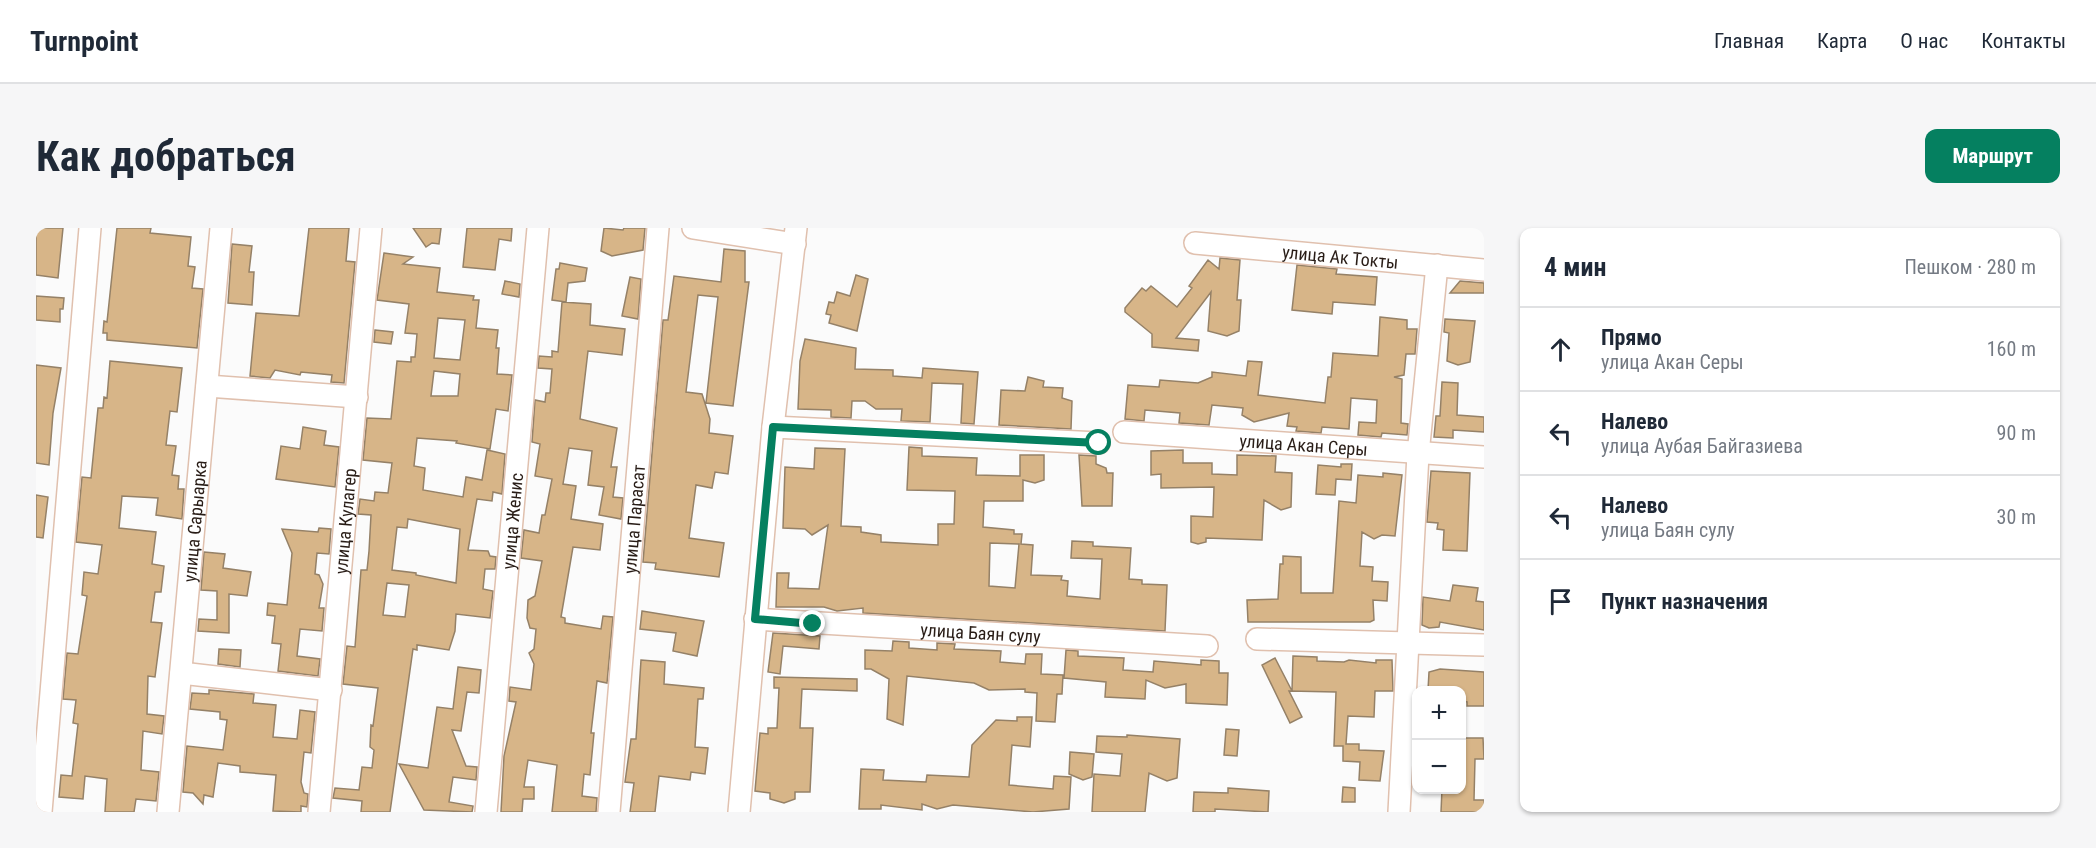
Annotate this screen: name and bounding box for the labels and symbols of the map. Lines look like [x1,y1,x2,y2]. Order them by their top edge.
street label: улица Ак Токты [1281,241,1399,272]
route start [1085,429,1111,455]
street label: улица Акан Серы [1239,430,1368,459]
street label: улица Сарыарка [178,459,210,583]
street label: улица Парасат [619,463,649,574]
street label: улица Кулагер [330,467,360,575]
street label: улица Женис [497,472,527,570]
route end [799,610,825,636]
street label: улица Баян сулу [920,618,1042,647]

